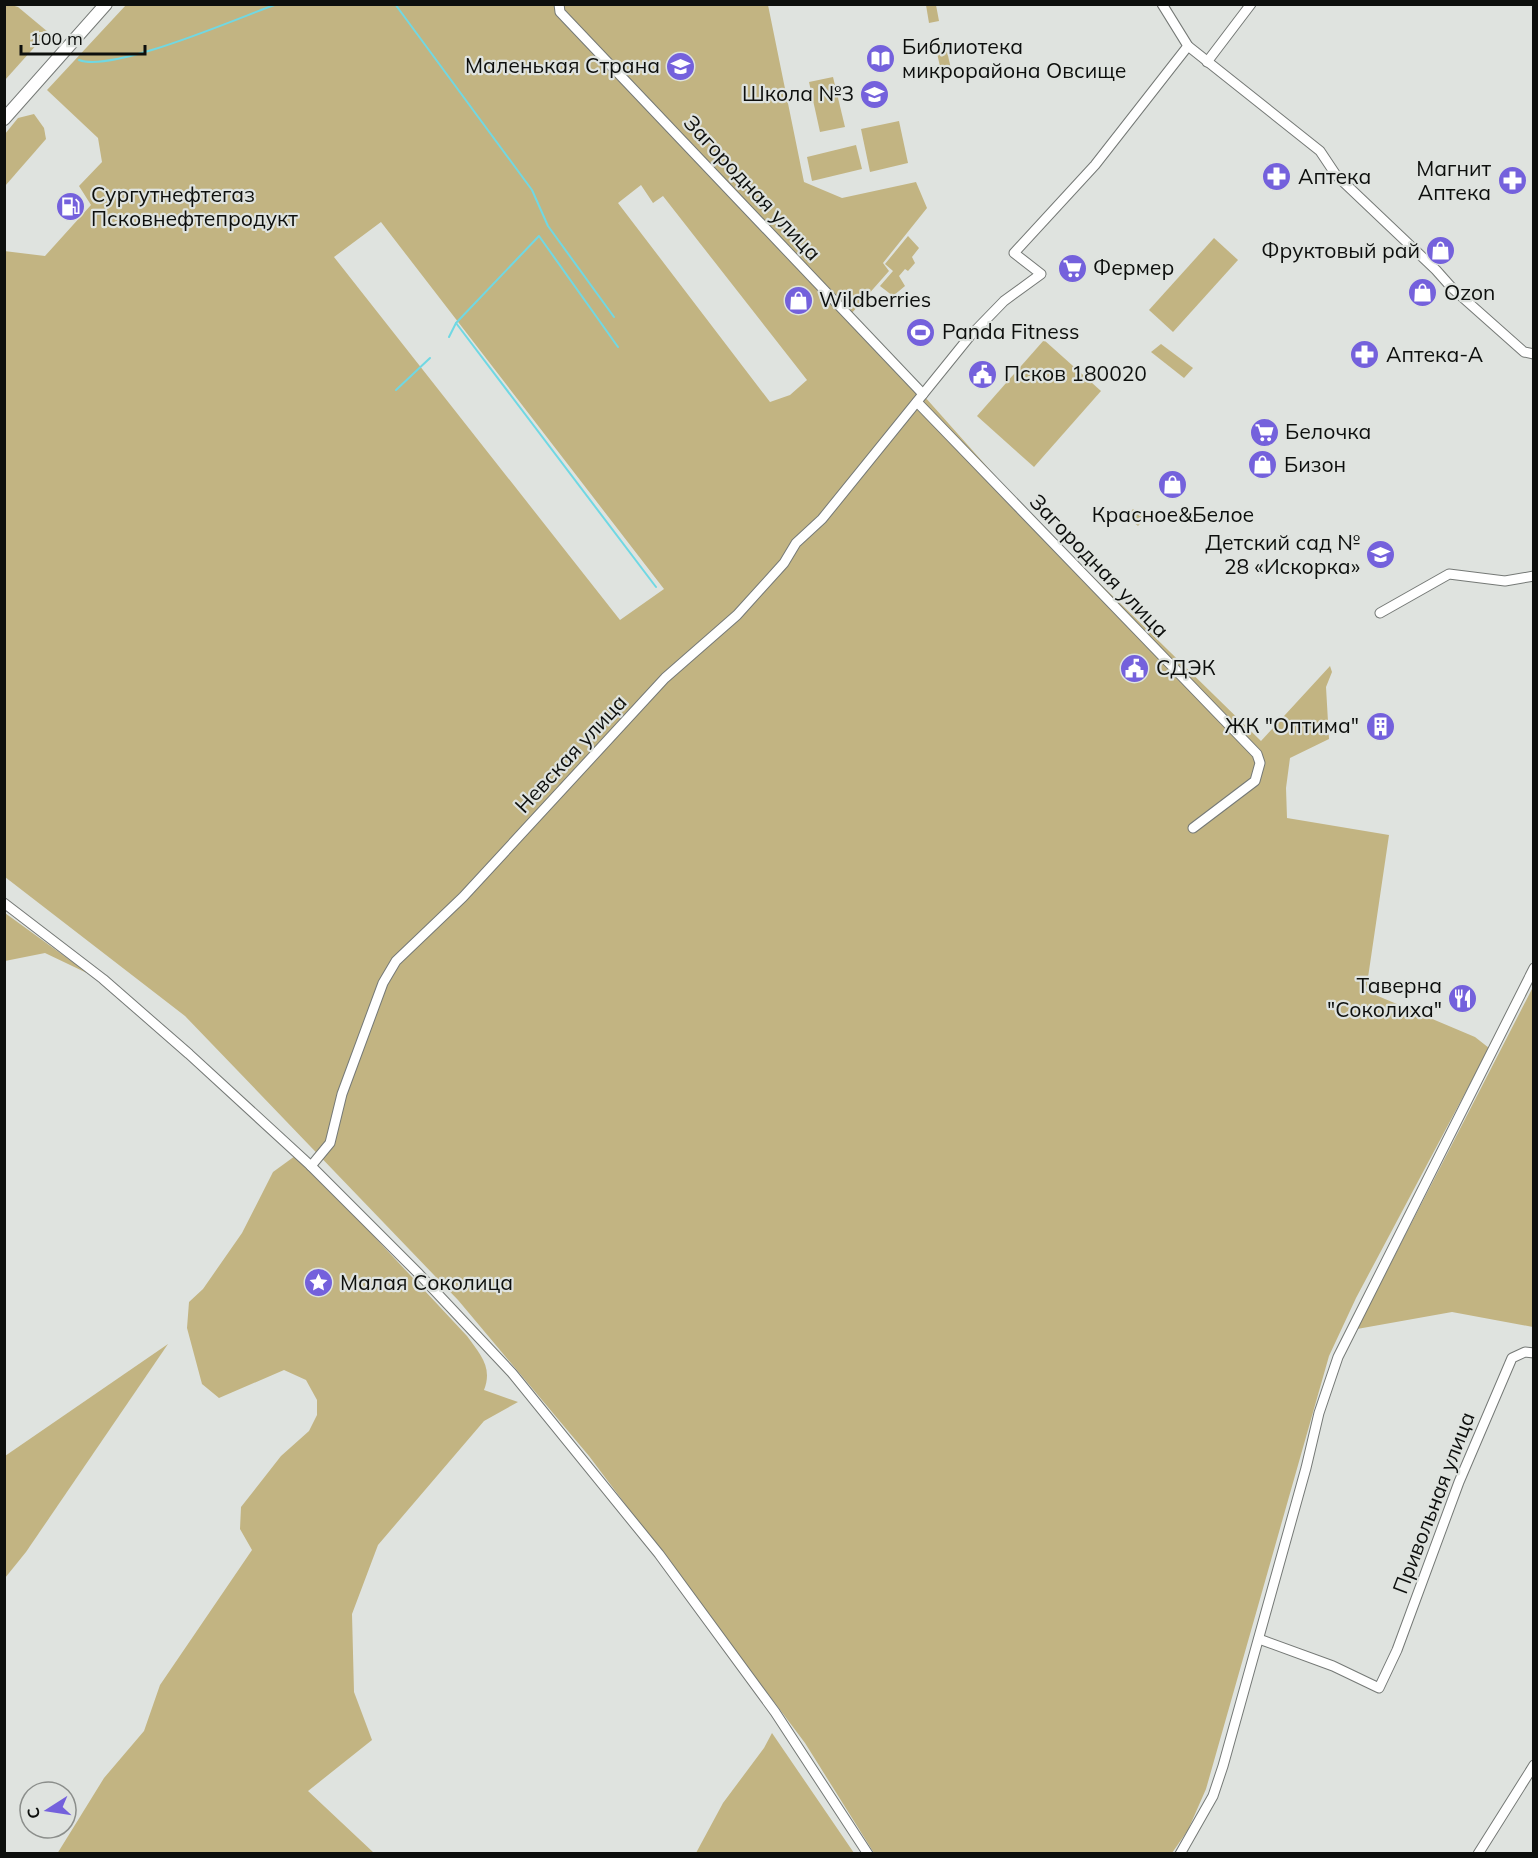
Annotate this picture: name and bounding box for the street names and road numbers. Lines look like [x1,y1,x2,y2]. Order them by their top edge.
street label: Загородная улица [679,109,827,265]
street label: Загородная улица [1025,488,1175,642]
street label: Невская улица [509,689,632,818]
street label: Привольная улица [1386,1408,1480,1597]

